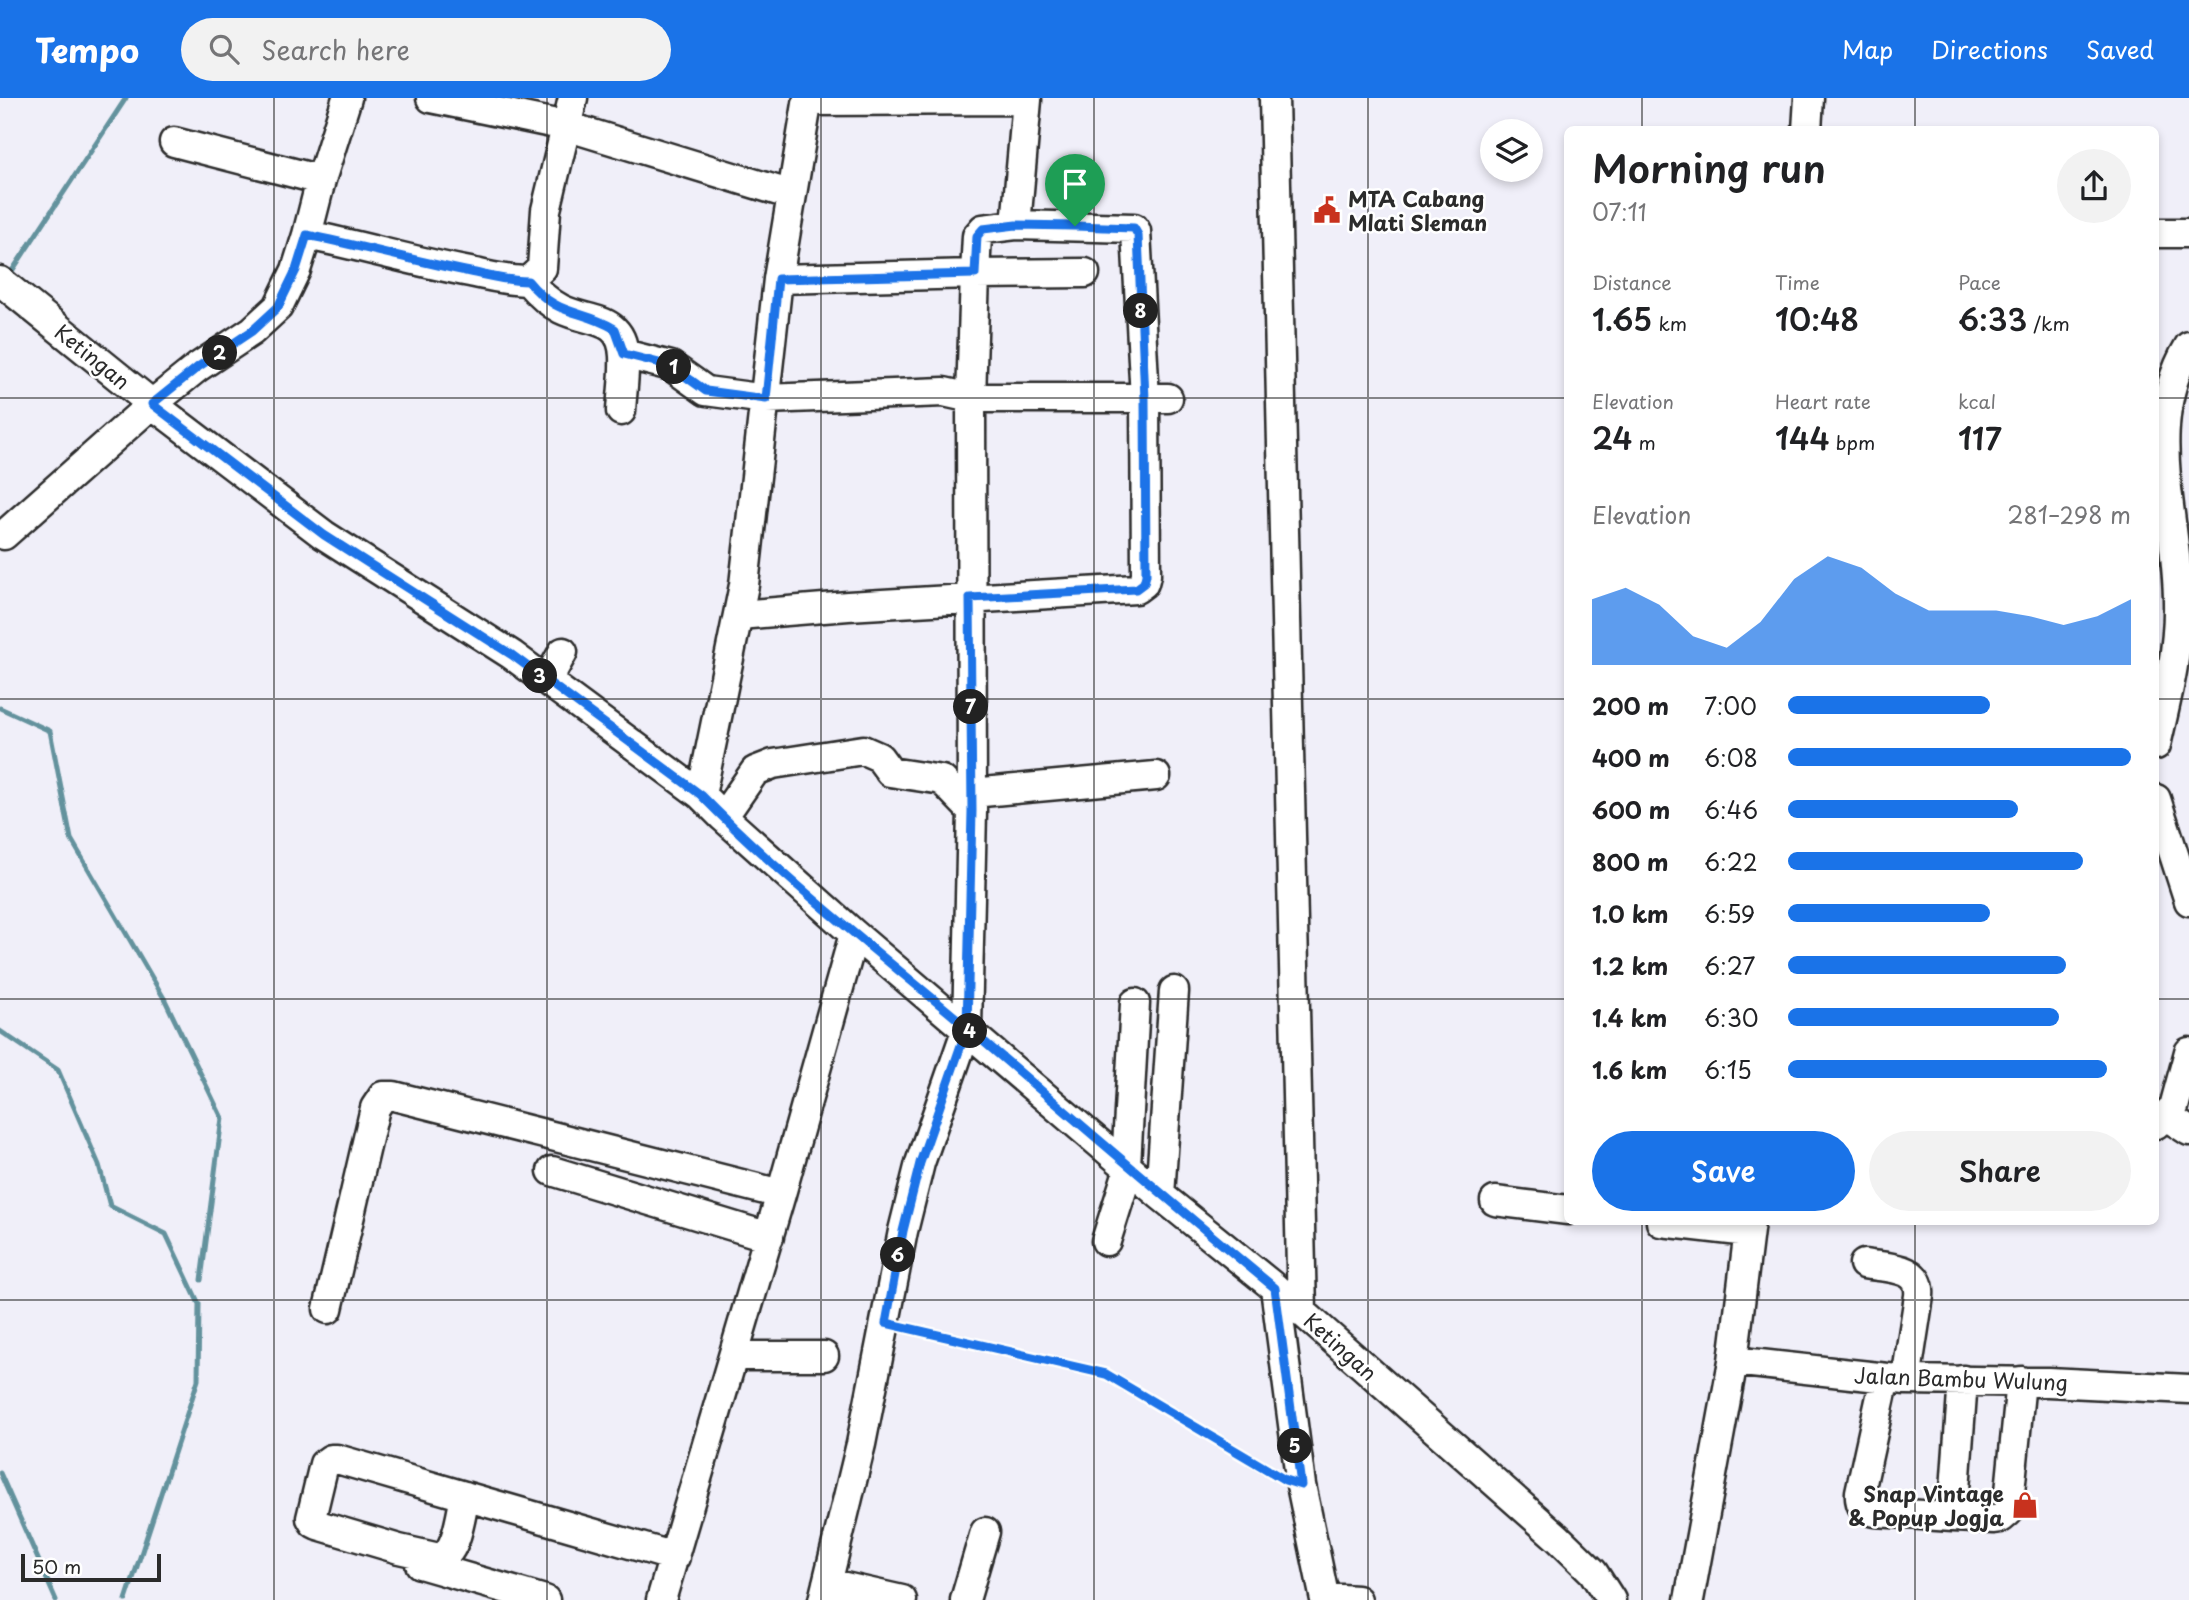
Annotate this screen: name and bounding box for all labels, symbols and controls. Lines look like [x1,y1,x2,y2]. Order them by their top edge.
search box [181,18,671,81]
text: Tempo [35,24,139,74]
icon: search [205,30,243,68]
text: Search here [261,30,410,69]
text: Map [1842,31,1893,67]
text: Directions [1931,31,2048,67]
text: Saved [2086,31,2154,67]
map controls [1480,119,1543,182]
button: layers [1480,119,1543,182]
text: Morning run [1592,139,1826,196]
button: share [2057,149,2131,223]
pin [1045,154,1105,226]
icon: arrive [1056,165,1094,203]
place label: MTA Cabang Mlati Sleman [1348,182,1487,238]
text: 07:11 [1592,194,1647,229]
public building icon: MTA Cabang Mlati Sleman [1312,195,1342,225]
text: Distance [1592,268,1672,296]
text: Time [1775,268,1820,296]
text: Pace [1958,268,2001,296]
pin: 8 [1124,294,1158,328]
text: 8 [1135,296,1146,324]
text: 1.65 [1592,296,1652,341]
text: 10:48 [1775,296,1859,341]
text: 6:33 [1958,296,2027,341]
text: km [1652,309,1687,337]
text: /km [2027,309,2070,337]
street label: Ketingan [48,316,138,396]
pin: 2 [202,336,238,370]
text: 2 [213,338,226,366]
pin: 1 [656,350,692,384]
text: 1 [669,352,678,380]
text: Elevation [1592,387,1674,415]
text: Heart rate [1775,387,1871,415]
text: kcal [1958,387,1996,415]
text: 24 [1592,415,1632,460]
text: 144 [1775,415,1830,460]
text: 117 [1958,415,2002,460]
text: m [1632,428,1656,456]
text: bpm [1830,428,1875,456]
text: Elevation [1592,497,1691,532]
text: 281–298 m [2007,497,2131,532]
pin: 3 [522,658,558,694]
text: 3 [533,661,546,689]
text: 200 m [1592,688,1669,723]
text: 7:00 [1704,688,1757,723]
pin: 7 [954,690,988,724]
text: 7 [965,692,976,720]
text: 400 m [1592,740,1670,775]
text: 6:08 [1704,740,1758,775]
text: 600 m [1592,792,1670,827]
text: 6:46 [1704,792,1758,827]
text: 800 m [1592,844,1669,879]
text: 6:22 [1704,844,1758,879]
text: 1.0 km [1592,896,1669,931]
text: 6:59 [1704,896,1755,931]
text: 1.2 km [1592,948,1668,983]
text: 6:27 [1704,948,1755,983]
text: 1.4 km [1592,1000,1667,1035]
text: 6:30 [1704,1000,1759,1035]
pin: 4 [953,1014,988,1048]
text: 4 [963,1016,976,1044]
text: 1.6 km [1592,1052,1667,1087]
text: 6:15 [1704,1052,1752,1087]
button: Save [1592,1131,1855,1211]
button: Share [1869,1131,2131,1211]
pin: 6 [880,1238,916,1272]
text: 6 [891,1240,904,1268]
street label: Ketingan [1297,1304,1385,1388]
street label: Jalan Bambu Wulung [1854,1358,2068,1398]
pin: 5 [1278,1428,1312,1464]
text: 5 [1288,1431,1301,1459]
place label: Snap Vintage & Popup Jogja [1848,1477,2004,1533]
shop icon: Snap Vintage & Popup Jogja [2010,1490,2040,1520]
scale bar [21,1551,161,1583]
text: 50 m [32,1552,81,1580]

